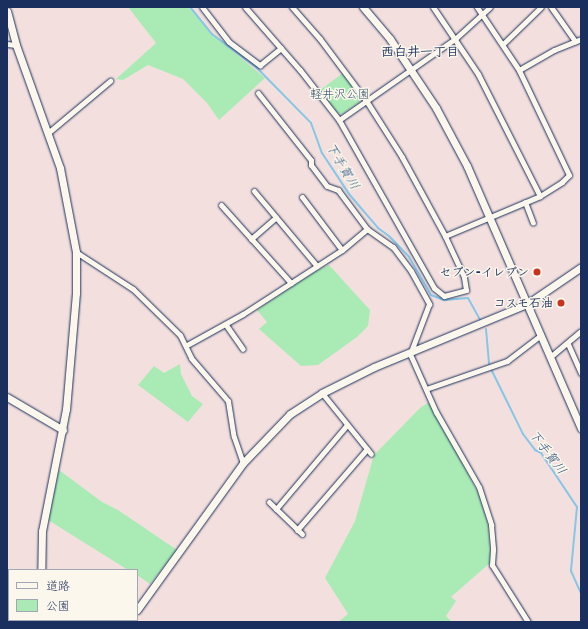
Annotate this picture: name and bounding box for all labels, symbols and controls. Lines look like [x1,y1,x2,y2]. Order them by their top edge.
district label: 西白井一丁目 [381,43,459,59]
park label: 軽井沢公園 [310,87,370,101]
water label: 下手賀川 [323,140,363,192]
place label: セブン-イレブン [439,265,529,279]
marker: セブン-イレブン [532,267,542,277]
place label: コスモ石油 [493,296,553,310]
marker: コスモ石油 [556,298,566,308]
water label: 下手賀川 [526,427,570,477]
legend [8,569,138,621]
text: 道路 [46,576,70,594]
text: 公園 [46,596,70,614]

